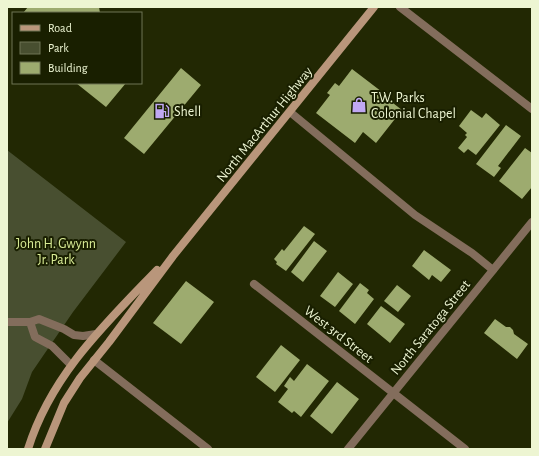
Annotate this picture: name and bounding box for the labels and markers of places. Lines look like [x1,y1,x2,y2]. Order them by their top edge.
place label: T.W. Parks Colonial Chapel [371,91,456,121]
shop icon: T.W. Parks Colonial Chapel [350,96,368,114]
fuel station icon: Shell [153,102,171,120]
place label: Shell [174,105,201,119]

